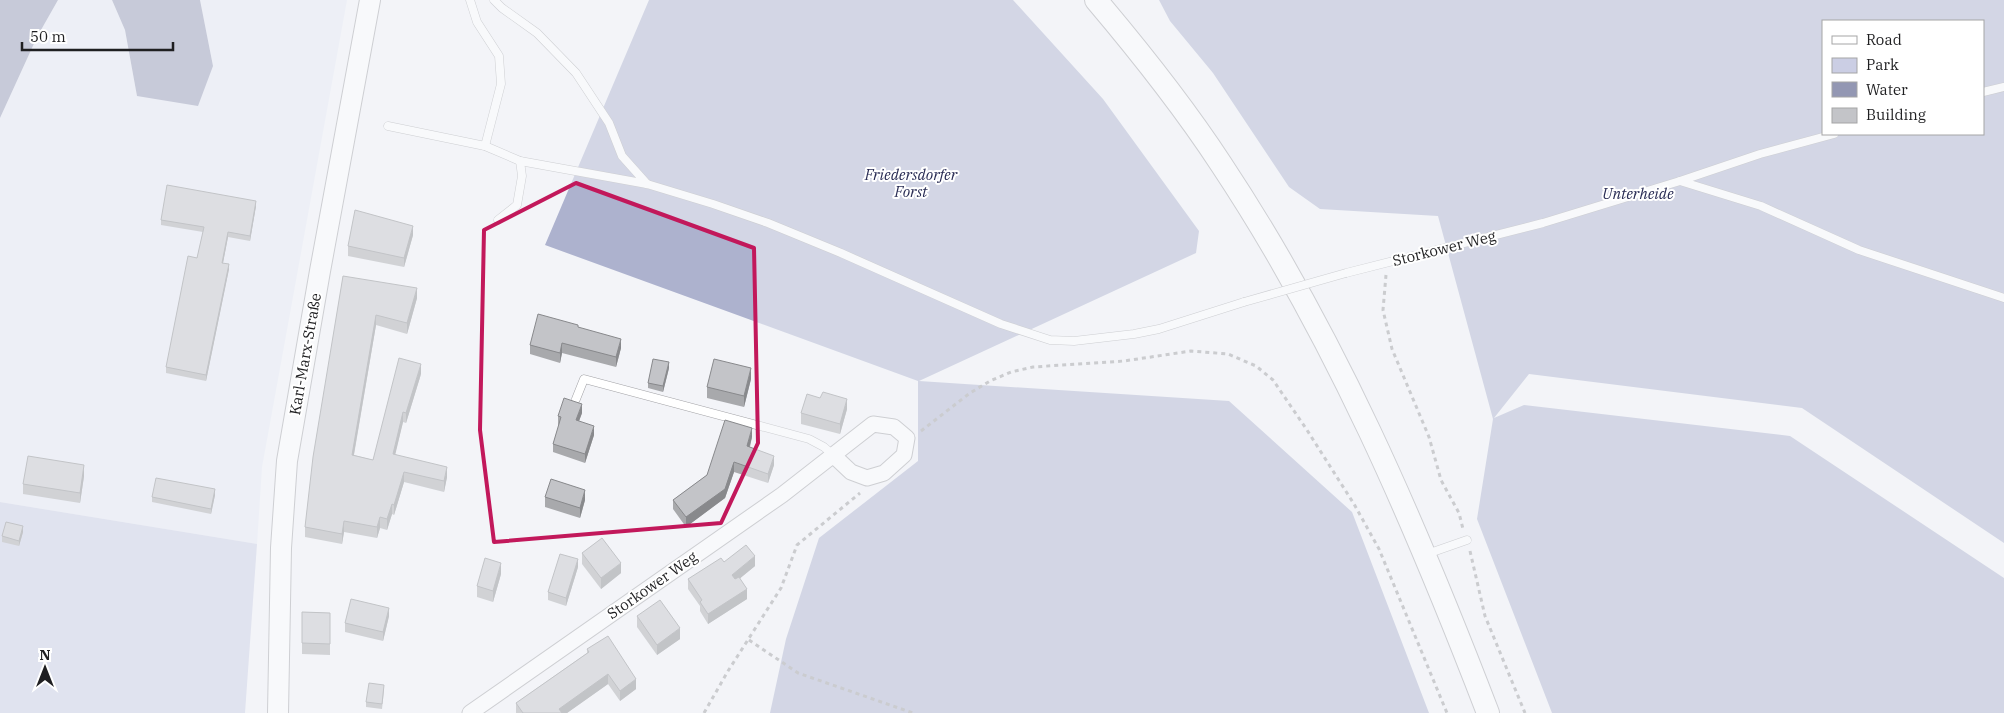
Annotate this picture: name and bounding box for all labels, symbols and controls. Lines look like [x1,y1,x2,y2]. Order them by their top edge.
scale bar [22,20,174,52]
legend [1822,20,1984,135]
text: 50 m [30,27,66,46]
text: Road [1866,30,1902,49]
text: Park [1866,55,1899,74]
text: Water [1866,80,1908,99]
text: Building [1866,105,1926,124]
park label: Friedersdorfer Forst [864,165,958,201]
park label: Unterheide [1602,184,1674,203]
street label: Storkower Weg [1390,226,1498,270]
street label: Karl-Marx-Straße [285,291,325,417]
street label: Storkower Weg [603,547,701,623]
north arrow [20,643,70,693]
text: N [39,646,51,664]

